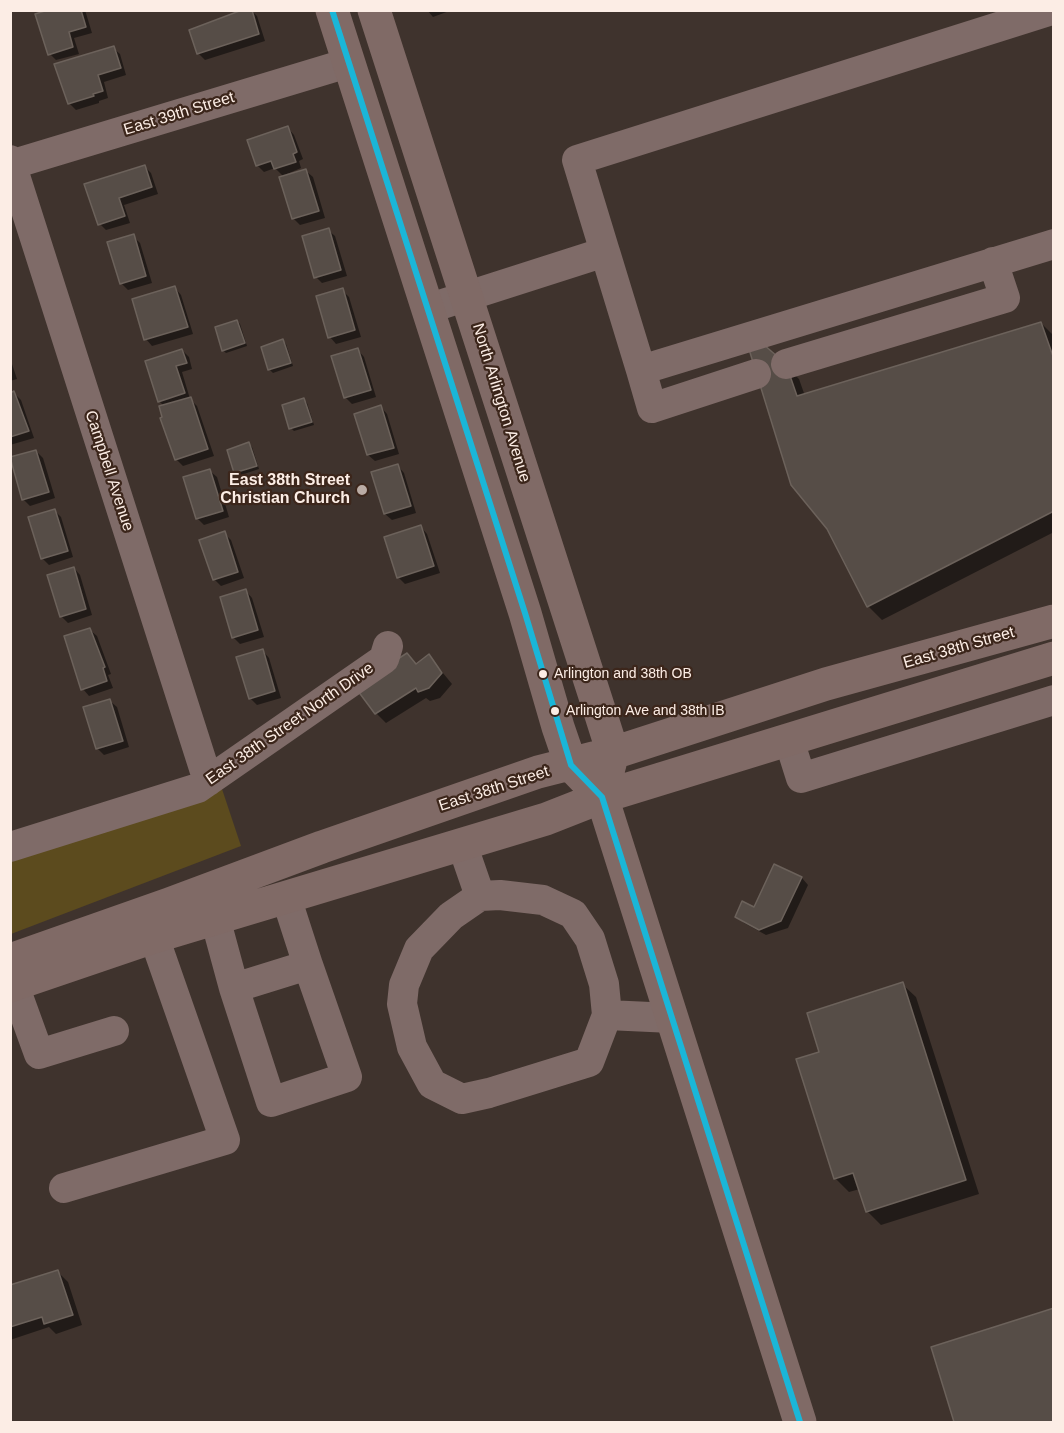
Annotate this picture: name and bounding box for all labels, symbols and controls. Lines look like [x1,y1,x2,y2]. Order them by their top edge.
street label: East 39th Street [121,88,237,140]
street label: North Arlington Avenue [468,321,534,485]
street label: Campbell Avenue [80,408,138,534]
place label: East 38th Street Christian Church [220,471,350,509]
marker: East 38th Street Christian Church [355,483,369,497]
street label: East 38th Street [901,623,1017,673]
street label: East 38th Street North Drive [203,659,377,789]
place label: Arlington and 38th OB [554,666,692,682]
marker: Arlington and 38th OB [537,668,549,680]
place label: Arlington Ave and 38th IB [566,703,725,719]
marker: Arlington Ave and 38th IB [549,705,561,717]
street label: East 38th Street [436,762,552,816]

